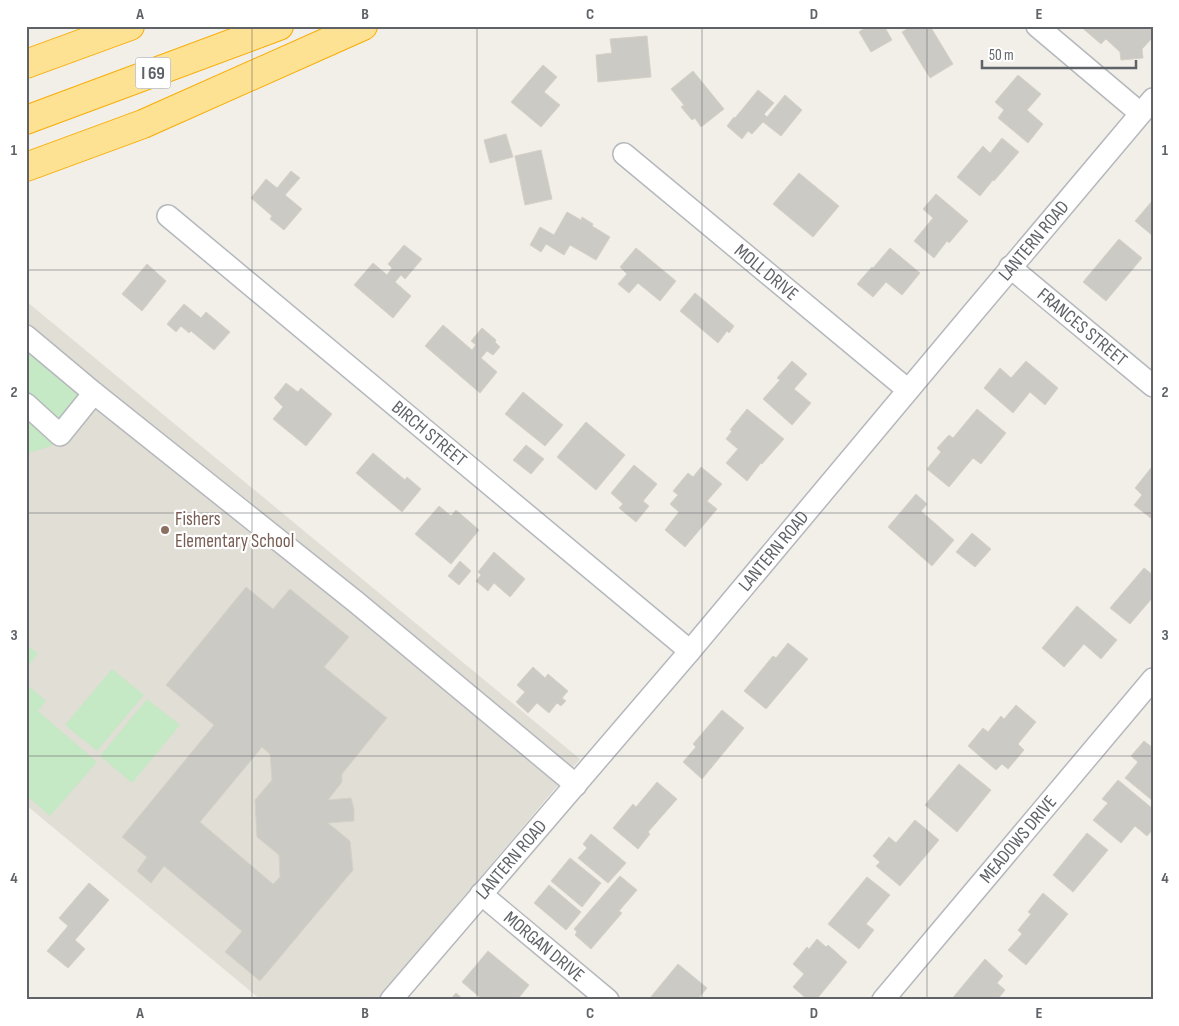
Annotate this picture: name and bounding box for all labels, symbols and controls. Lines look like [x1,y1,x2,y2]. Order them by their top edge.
text: A [135,5,144,24]
text: B [361,5,369,24]
text: C [586,5,594,24]
text: D [810,5,818,24]
text: E [1036,5,1043,24]
scale bar [982,38,1135,70]
text: 50 m [989,46,1014,65]
road number: I 69 [136,58,170,88]
text: 1 [11,141,18,160]
text: 1 [1162,141,1169,160]
street label: LANTERN ROAD [994,196,1074,285]
street label: MOLL DRIVE [730,239,803,305]
street label: FRANCES STREET [1033,283,1132,371]
text: 2 [10,383,18,402]
text: 2 [1161,383,1169,402]
street label: BIRCH STREET [387,396,472,472]
street label: LANTERN ROAD [734,506,814,596]
place label: Fishers Elementary School [175,508,294,553]
marker: Fishers Elementary School [159,524,171,536]
text: 3 [10,626,18,645]
text: 3 [1161,626,1169,645]
street label: MEADOWS DRIVE [975,791,1062,888]
street label: LANTERN ROAD [471,815,552,904]
text: 4 [10,869,18,888]
text: 4 [1161,869,1169,888]
street label: MORGAN DRIVE [499,906,589,987]
text: A [135,1004,144,1023]
text: B [361,1004,369,1023]
text: C [586,1004,594,1023]
text: D [810,1004,818,1023]
text: E [1036,1004,1043,1023]

